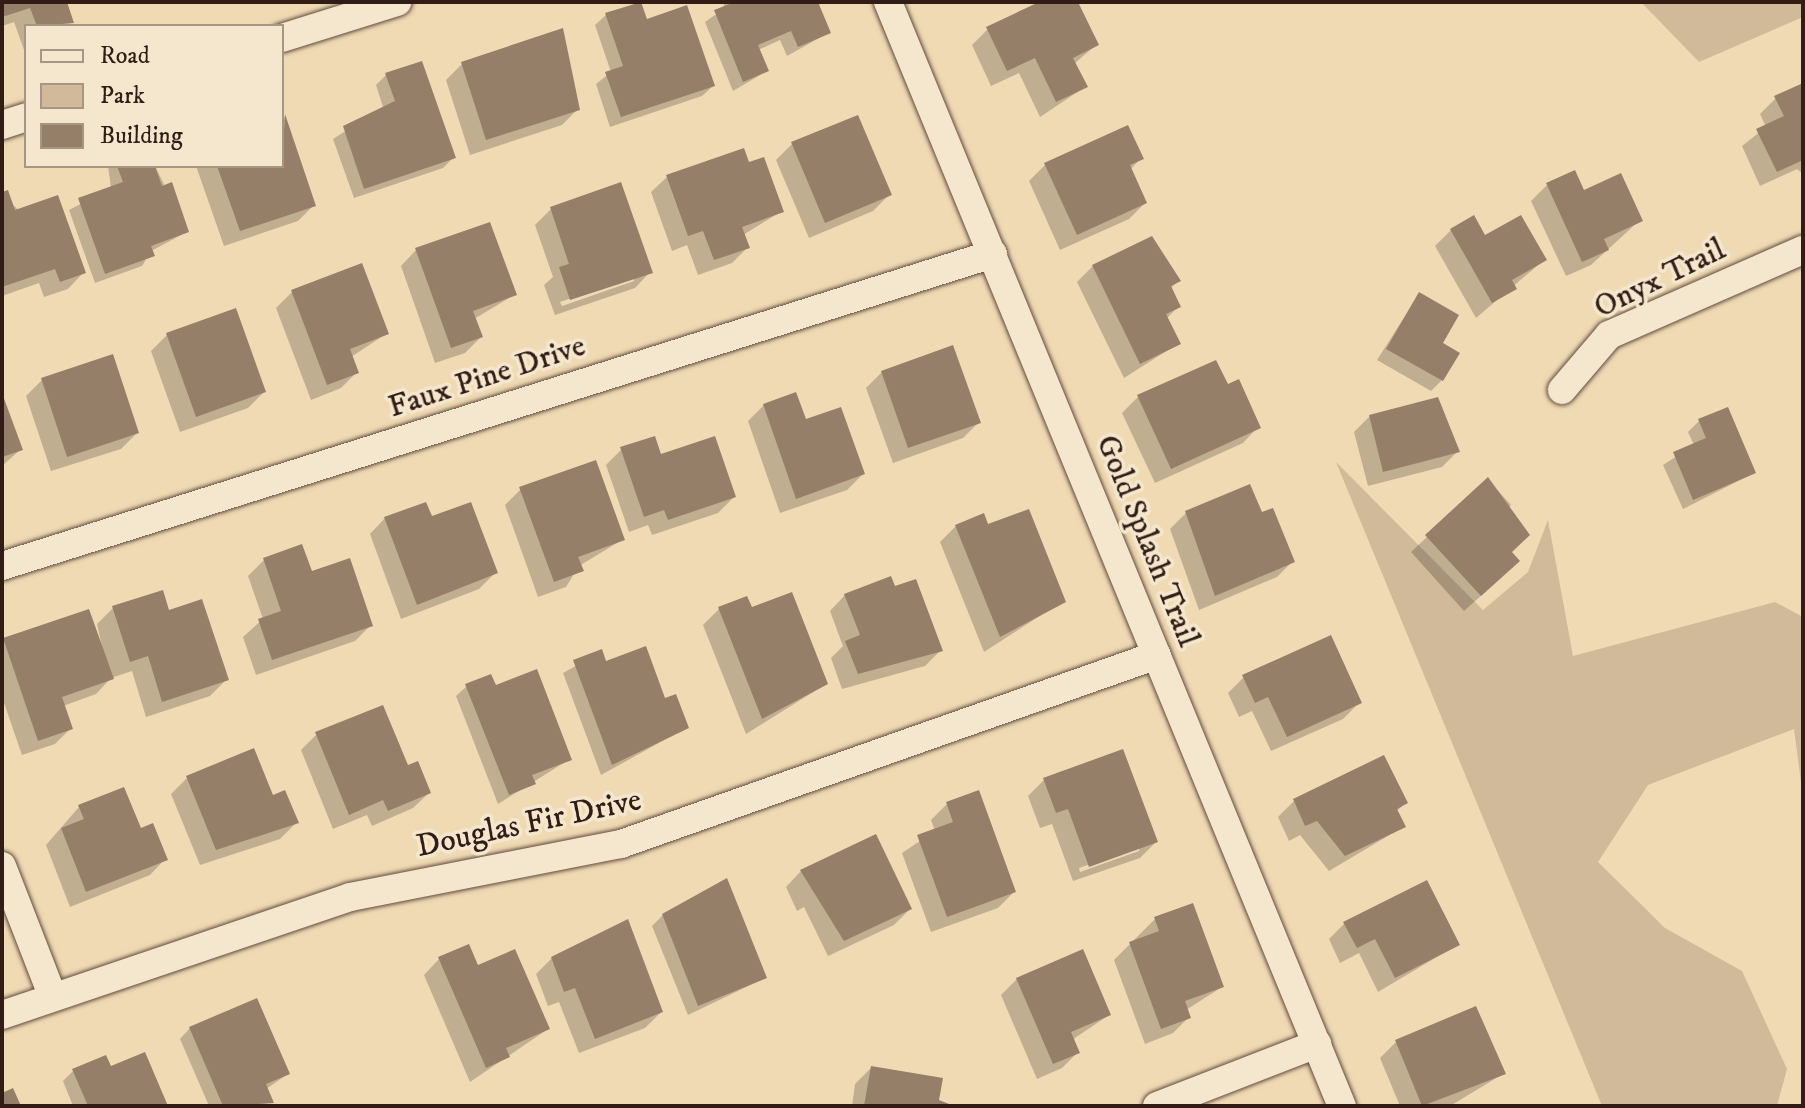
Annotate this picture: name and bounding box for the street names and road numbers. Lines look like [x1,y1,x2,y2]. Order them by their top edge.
street label: Onyx Trail [1588,231,1732,327]
street label: Faux Pine Drive [384,327,590,427]
street label: Gold Splash Trail [1087,430,1207,652]
street label: Douglas Fir Drive [413,781,645,867]

